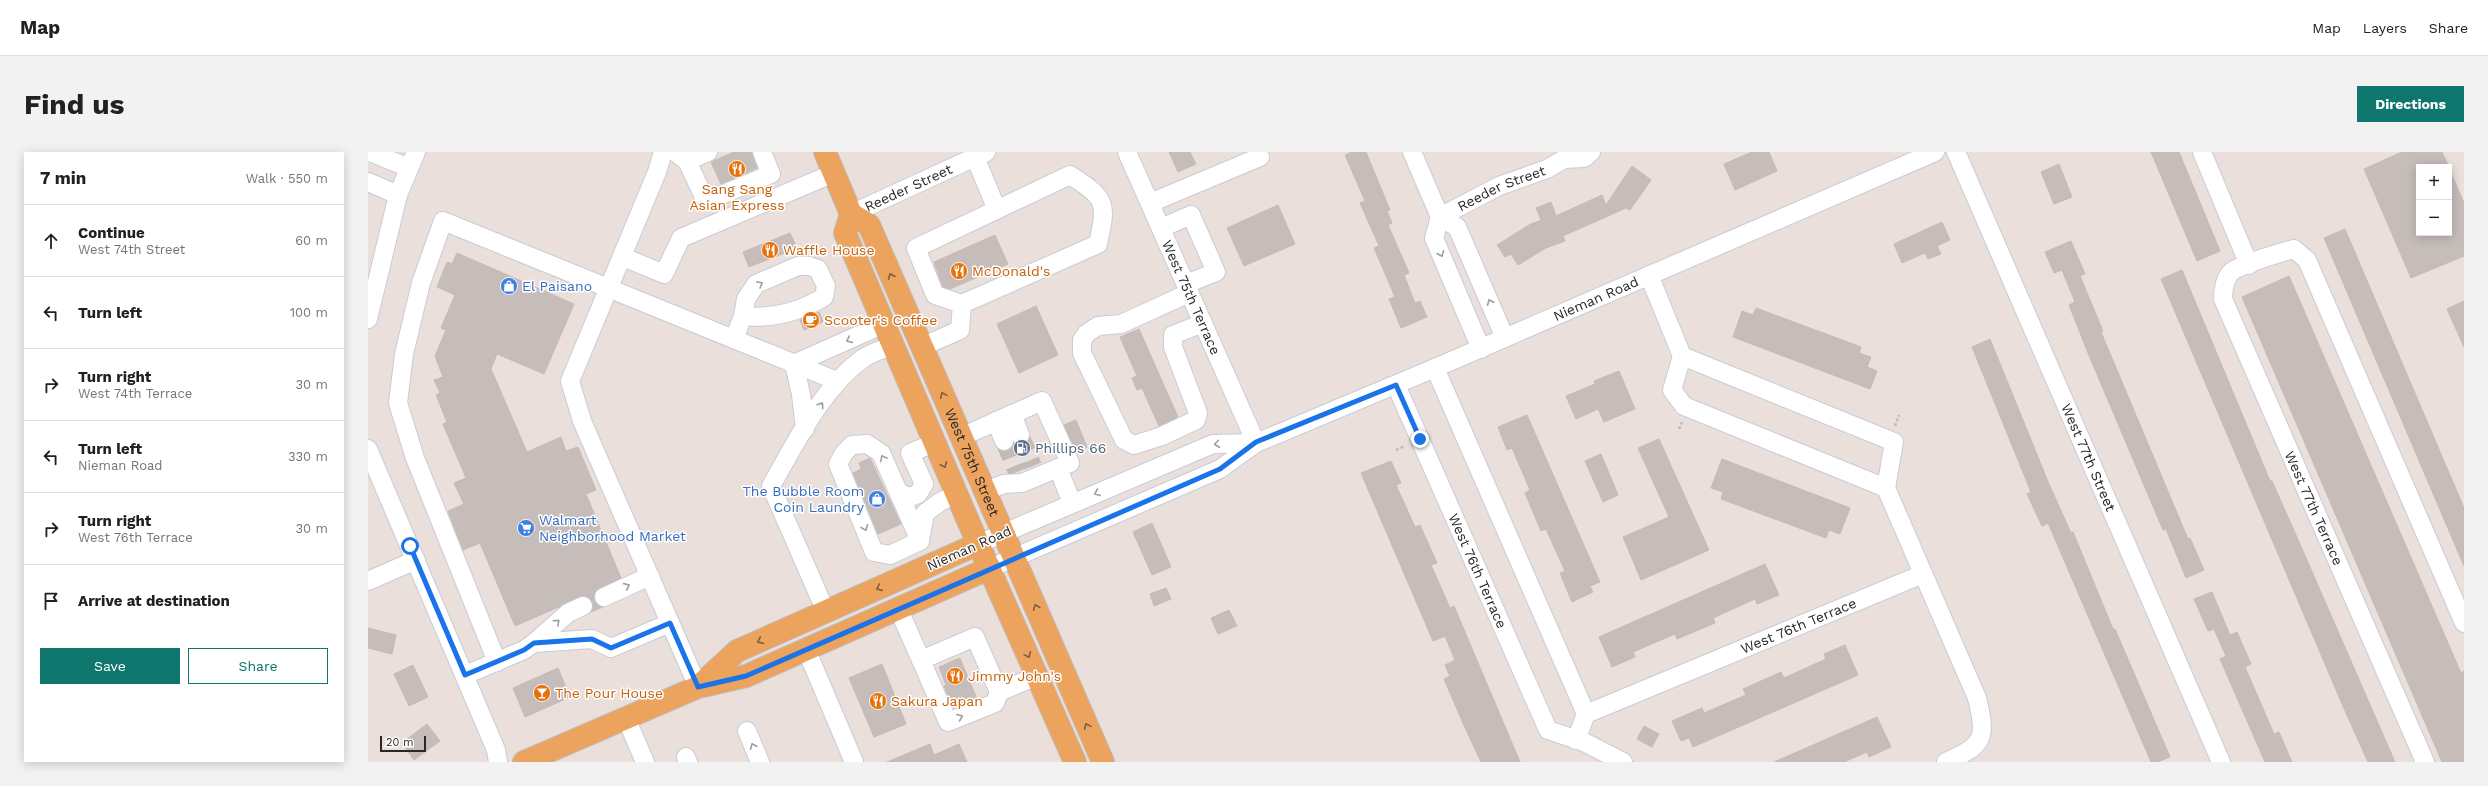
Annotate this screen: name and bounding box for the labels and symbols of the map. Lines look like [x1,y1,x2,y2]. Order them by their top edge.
restaurant icon: Sang Sang Asian Express [727,159,747,179]
street label: Reeder Street [862,161,955,215]
street label: Reeder Street [1455,162,1548,214]
place label: Sang Sang Asian Express [689,181,785,213]
street label: West 75th Terrace [1159,238,1224,357]
restaurant icon: Waffle House [760,240,780,260]
place label: Waffle House [783,242,875,258]
one-way arrow [1436,251,1444,258]
restaurant icon: McDonald's [949,261,969,281]
place label: McDonald's [972,263,1050,279]
one-way arrow [887,272,895,279]
street label: Nieman Road [1551,273,1641,324]
shop icon: El Paisano [499,276,519,296]
place label: El Paisano [522,278,592,294]
one-way arrow [756,281,763,288]
one-way arrow [1487,299,1495,307]
cafe icon: Scooter's Coffee [801,310,821,330]
place label: Scooter's Coffee [824,312,937,328]
one-way arrow [845,335,852,343]
one-way arrow [939,391,947,398]
street label: West 77th Street [2058,401,2119,514]
one-way arrow [816,402,824,409]
street label: West 75th Street [942,406,1003,519]
route end [1411,430,1429,448]
fuel station icon: Phillips 66 [1012,438,1032,458]
one-way arrow [1214,439,1220,448]
place label: Phillips 66 [1035,440,1106,456]
street label: West 77th Terrace [2282,448,2346,568]
one-way arrow [880,455,888,462]
one-way arrow [939,460,947,468]
place label: The Bubble Room Coin Laundry [743,483,865,515]
one-way arrow [1093,488,1101,496]
shop icon: The Bubble Room Coin Laundry [867,489,887,509]
street label: West 76th Terrace [1446,511,1510,631]
place label: Walmart Neighborhood Market [539,512,686,544]
supermarket icon: Walmart Neighborhood Market [516,518,536,538]
street label: Nieman Road [924,522,1014,574]
one-way arrow [860,524,868,532]
route start [401,537,419,555]
one-way arrow [623,583,630,591]
one-way arrow [875,583,883,591]
street label: West 76th Terrace [1738,595,1859,657]
one-way arrow [1032,603,1040,610]
one-way arrow [553,620,560,627]
one-way arrow [757,636,764,644]
one-way arrow [1023,650,1031,658]
restaurant icon: Jimmy John's [945,666,965,686]
place label: Jimmy John's [968,668,1061,684]
bar icon: The Pour House [532,683,552,703]
place label: The Pour House [555,685,663,701]
restaurant icon: Sakura Japan [868,691,888,711]
place label: Sakura Japan [891,693,983,709]
one-way arrow [956,714,963,722]
one-way arrow [1084,723,1092,731]
scale bar [380,734,426,753]
one-way arrow [750,743,758,751]

